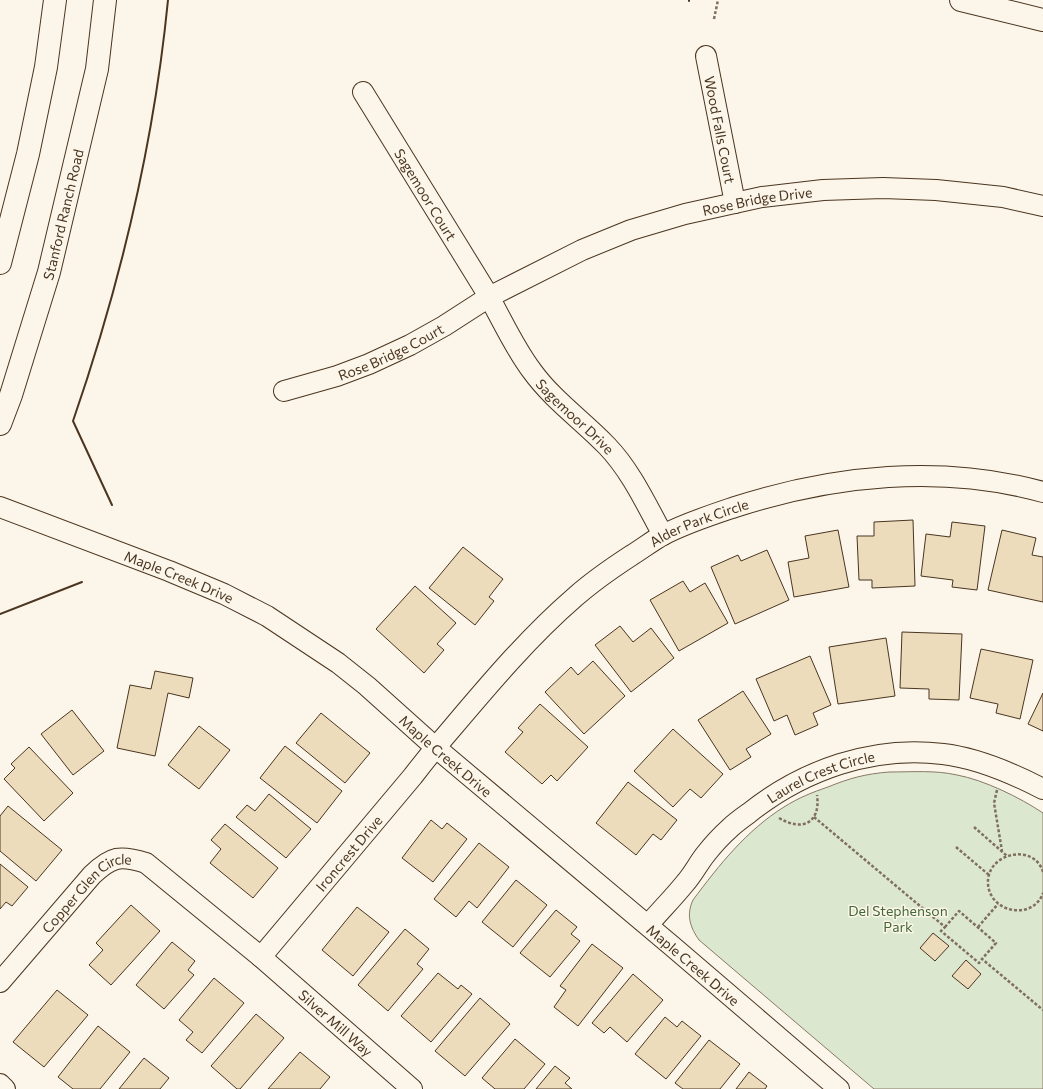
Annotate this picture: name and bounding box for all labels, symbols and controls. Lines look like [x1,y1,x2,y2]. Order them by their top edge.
street label: Wood Falls Court [702,74,739,185]
street label: Sagemoor Court [391,145,461,243]
street label: Stanford Ranch Road [39,147,86,282]
street label: Rose Bridge Drive [701,183,813,218]
street label: Rose Bridge Court [336,319,447,383]
street label: Sagemoor Drive [533,375,618,457]
street label: Alder Park Circle [646,495,750,550]
street label: Maple Creek Drive [122,546,237,606]
street label: Maple Creek Drive [396,711,496,800]
street label: Laurel Crest Circle [763,747,876,806]
street label: Ironcrest Drive [312,811,385,894]
street label: Copper Glen Circle [38,850,133,936]
park label: Del Stephenson Park [848,902,948,935]
street label: Maple Creek Drive [644,920,743,1009]
street label: Silver Mill Way [295,986,377,1060]

